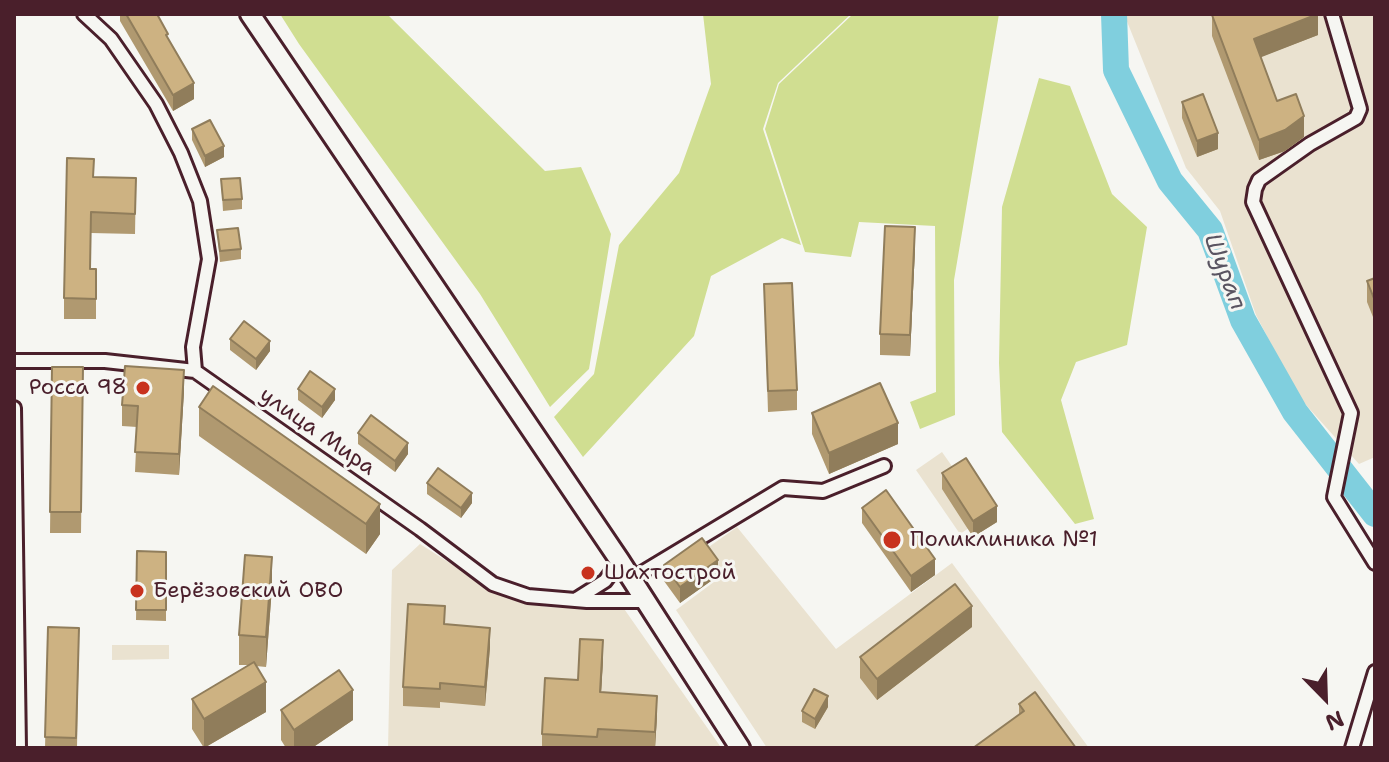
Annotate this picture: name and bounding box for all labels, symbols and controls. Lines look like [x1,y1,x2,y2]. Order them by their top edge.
water label: Шурап [1196,230,1252,314]
place label: Росса 98 [29,375,127,401]
marker: Росса 98 [134,379,152,397]
street label: улица Мира [254,382,380,482]
place label: Поликлиника №1 [910,527,1098,553]
marker: Поликлиника №1 [881,529,903,551]
place label: Шахтострой [604,560,736,586]
marker: Шахтострой [579,564,597,582]
place label: Берёзовский ОВО [153,578,343,604]
marker: Берёзовский ОВО [128,582,146,600]
north arrow [1285,658,1365,738]
text: N [1321,704,1348,737]

